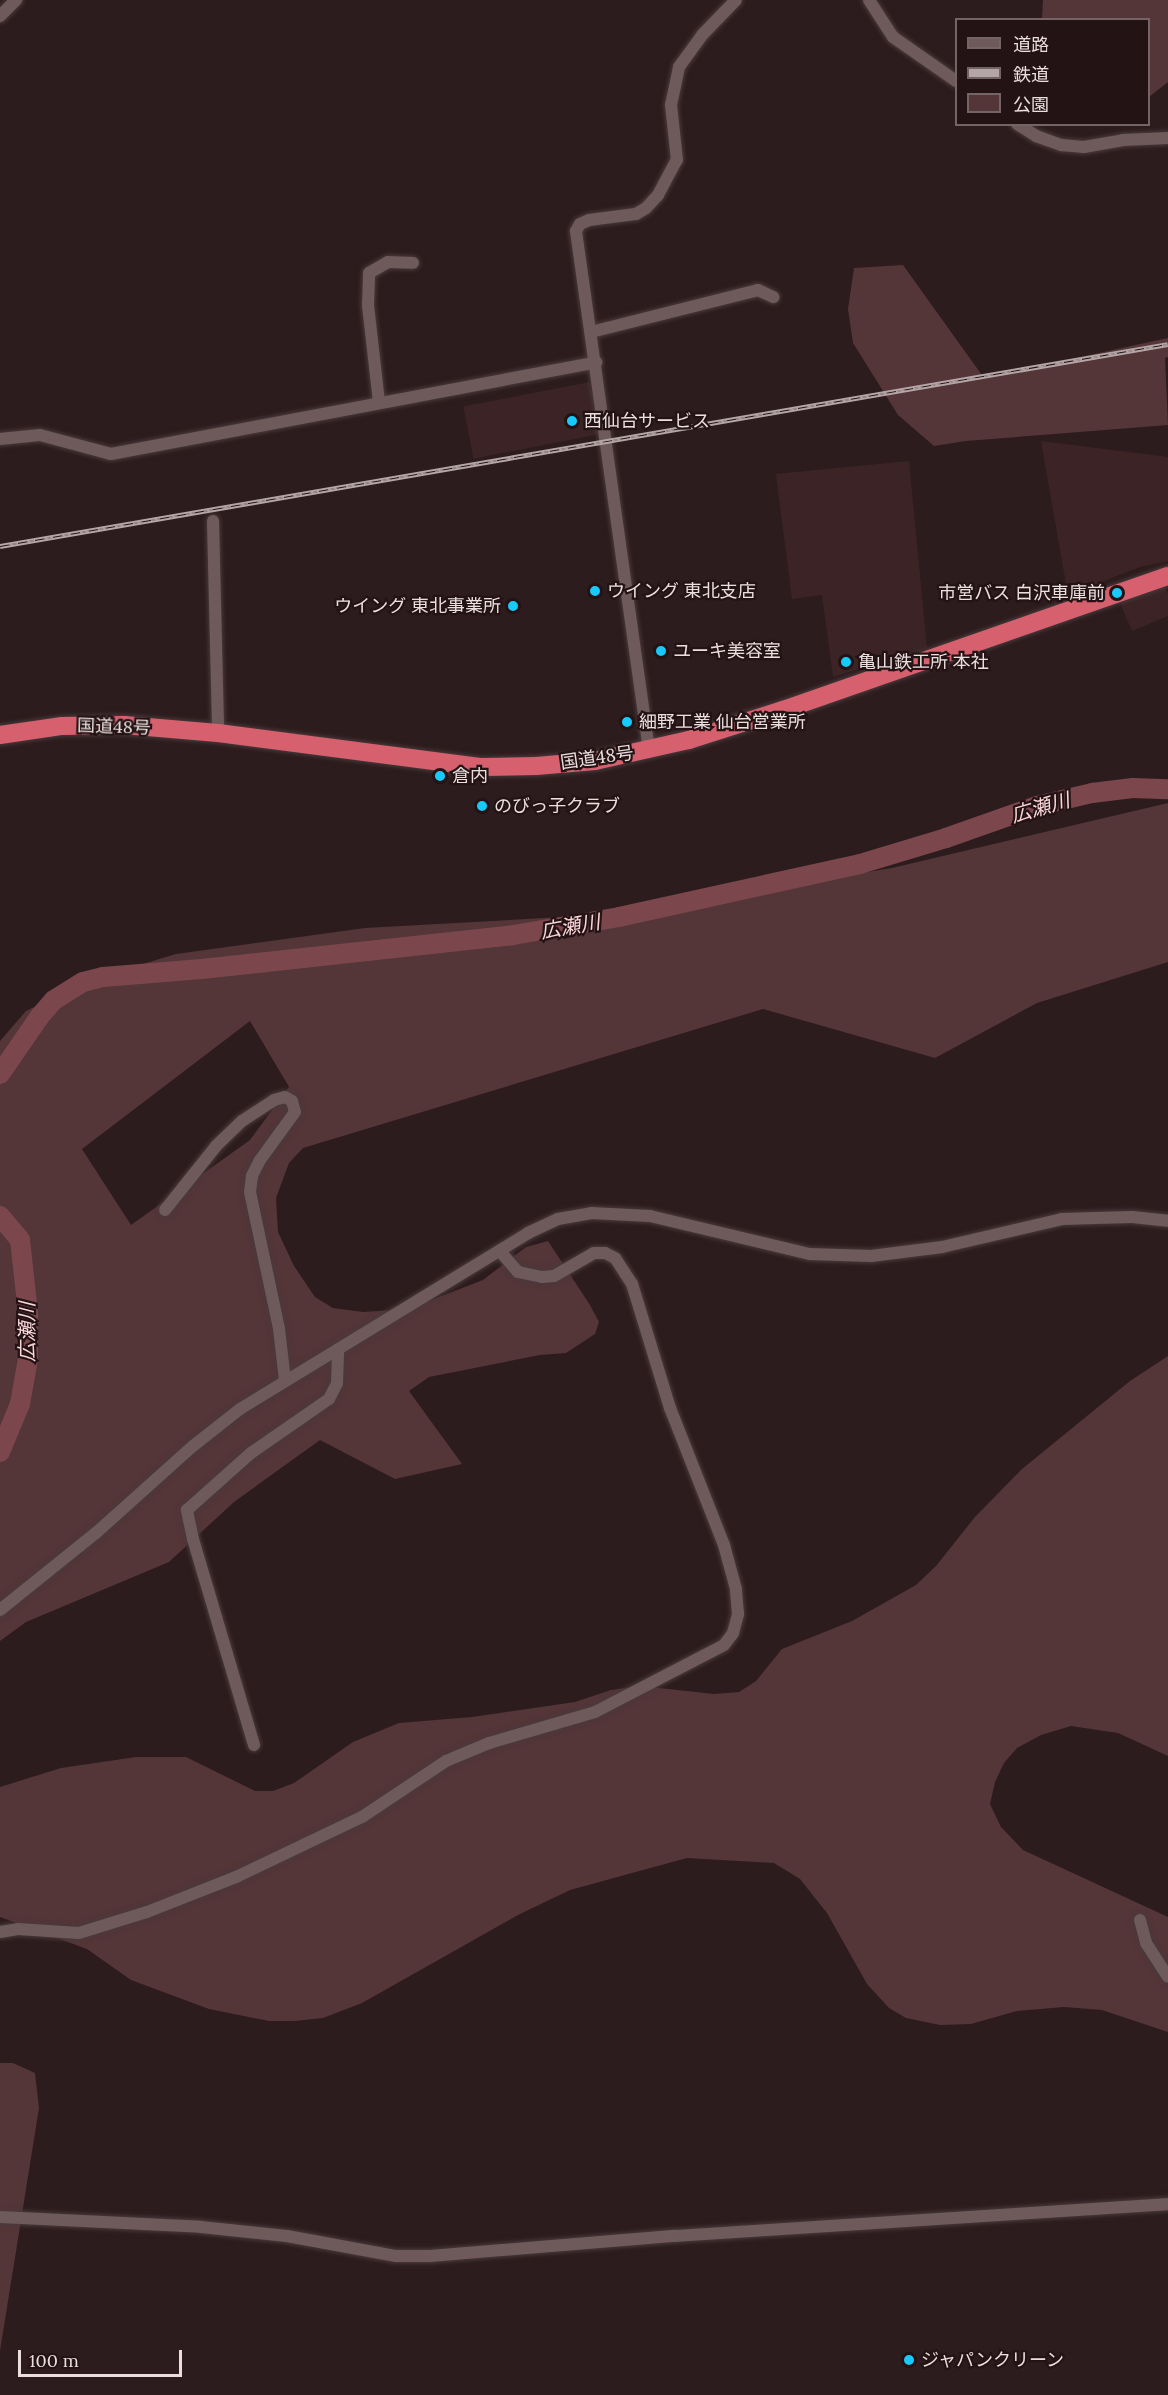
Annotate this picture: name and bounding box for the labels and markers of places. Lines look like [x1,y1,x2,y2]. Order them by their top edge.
place label: 西仙台サービス [584,410,710,432]
marker: 西仙台サービス [565,414,579,428]
place label: ウイング 東北支店 [607,580,756,602]
place label: 市営バス 白沢車庫前 [938,582,1105,604]
marker: ウイング 東北支店 [588,584,602,598]
marker: 市営バス 白沢車庫前 [1110,586,1124,600]
place label: ウイング 東北事業所 [334,595,501,617]
marker: ウイング 東北事業所 [506,599,520,613]
place label: ユーキ美容室 [673,640,781,662]
marker: ユーキ美容室 [654,644,668,658]
place label: 亀山鉄工所 本社 [858,651,989,673]
marker: 亀山鉄工所 本社 [839,655,853,669]
place label: 細野工業 仙台営業所 [639,711,806,733]
marker: 細野工業 仙台営業所 [620,715,634,729]
place label: 倉内 [452,765,488,787]
marker: 倉内 [433,769,447,783]
place label: のびっ子クラブ [494,795,620,817]
marker: のびっ子クラブ [475,799,489,813]
place label: ジャパンクリーン [921,2349,1065,2371]
marker: ジャパンクリーン [902,2353,916,2367]

